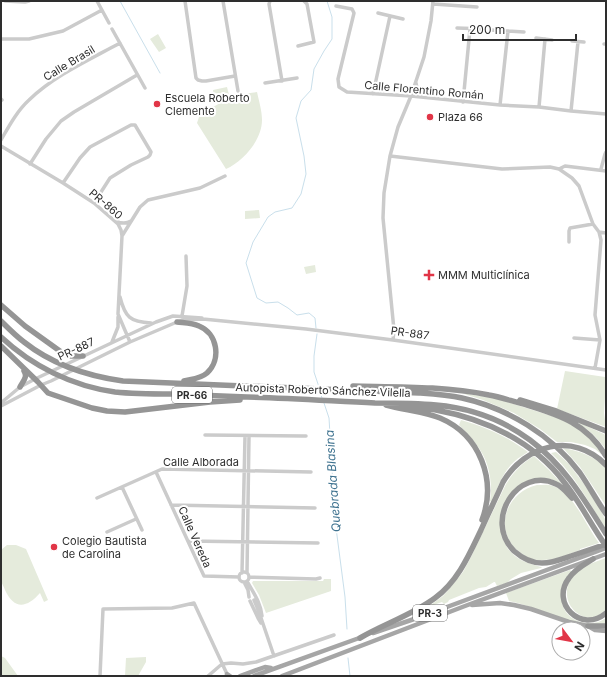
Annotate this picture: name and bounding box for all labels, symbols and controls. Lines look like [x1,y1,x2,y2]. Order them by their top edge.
scale bar [463,16,576,42]
text: 200 m [469,22,505,37]
street label: Calle Brasil [41,42,97,84]
street label: Calle Florentino Román [364,78,484,102]
place label: Escuela Roberto Clemente [165,91,250,118]
marker: Escuela Roberto Clemente [152,99,162,109]
place label: Plaza 66 [438,110,483,124]
marker: Plaza 66 [425,112,435,122]
street label: PR-860 [86,186,126,222]
place label: MMM Multiclínica [438,268,530,282]
marker: MMM Multiclínica [423,269,435,281]
street label: PR-887 [390,323,430,343]
street label: PR-887 [55,334,97,364]
street label: Autopista Roberto Sánchez Vilella [235,380,411,400]
road number: PR-66 [172,387,212,403]
water label: Quebrada Blasina [321,430,344,533]
street label: Calle Alborada [163,455,239,469]
street label: Calle Vereda [175,504,215,570]
place label: Colegio Bautista de Carolina [62,534,147,561]
marker: Colegio Bautista de Carolina [49,542,59,552]
road number: PR-3 [413,605,447,621]
north arrow [551,621,591,661]
text: N [571,639,588,654]

